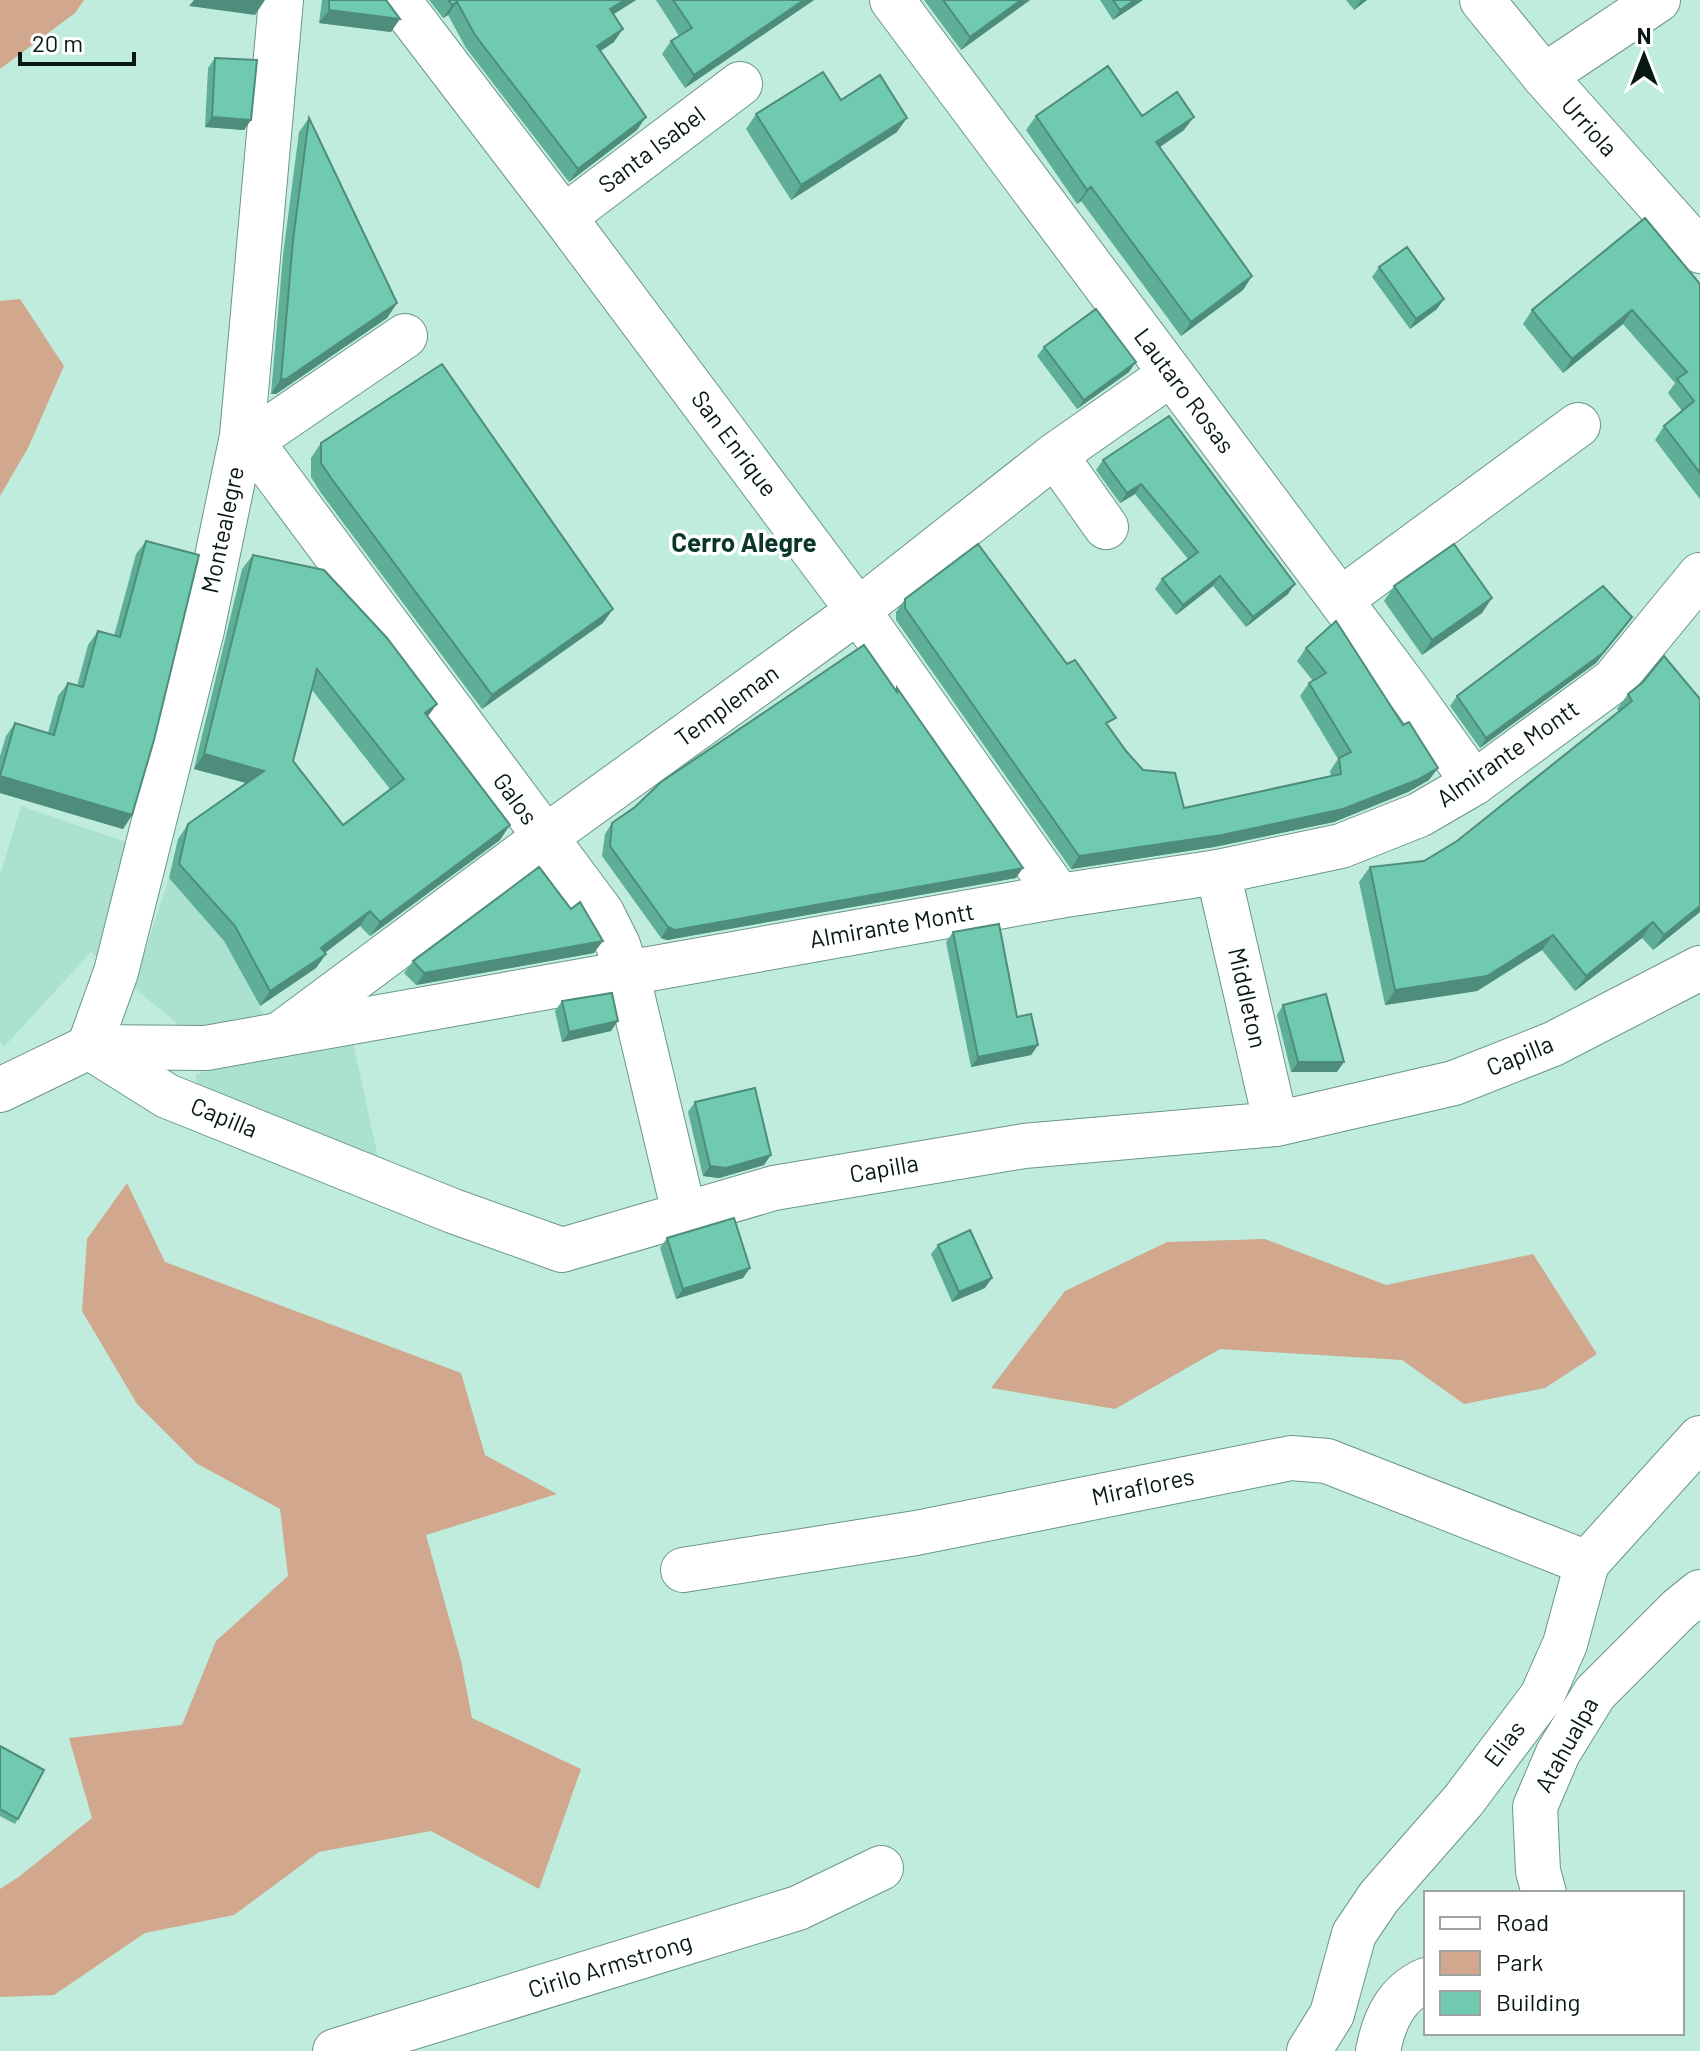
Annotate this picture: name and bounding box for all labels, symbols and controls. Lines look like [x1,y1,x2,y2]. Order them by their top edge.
scale bar [20,16,134,66]
north arrow [1604,16,1684,96]
text: N [1637,22,1651,48]
text: 20 m [32,28,83,57]
street label: Urriola [1556,90,1624,162]
street label: Santa Isabel [592,99,710,198]
street label: Lautaro Rosas [1129,322,1242,458]
street label: San Enrique [686,384,784,502]
street label: Montealegre [194,464,249,596]
district label: Cerro Alegre [671,526,817,557]
street label: Templeman [669,657,784,752]
street label: Almirante Montt [1431,693,1584,812]
street label: Galos [488,767,545,830]
street label: Almirante Montt [807,896,976,953]
street label: Middleton [1223,945,1274,1051]
street label: Capilla [1482,1028,1557,1081]
street label: Capilla [187,1090,262,1143]
street label: Capilla [847,1147,920,1188]
street label: Miraflores [1089,1461,1197,1511]
street label: Atahualpa [1528,1692,1604,1797]
street label: Elias [1477,1714,1530,1772]
legend [1424,1891,1684,2035]
text: Road [1496,1907,1549,1936]
street label: Cirilo Armstrong [524,1926,695,2003]
text: Park [1496,1947,1543,1976]
text: Building [1496,1987,1580,2016]

